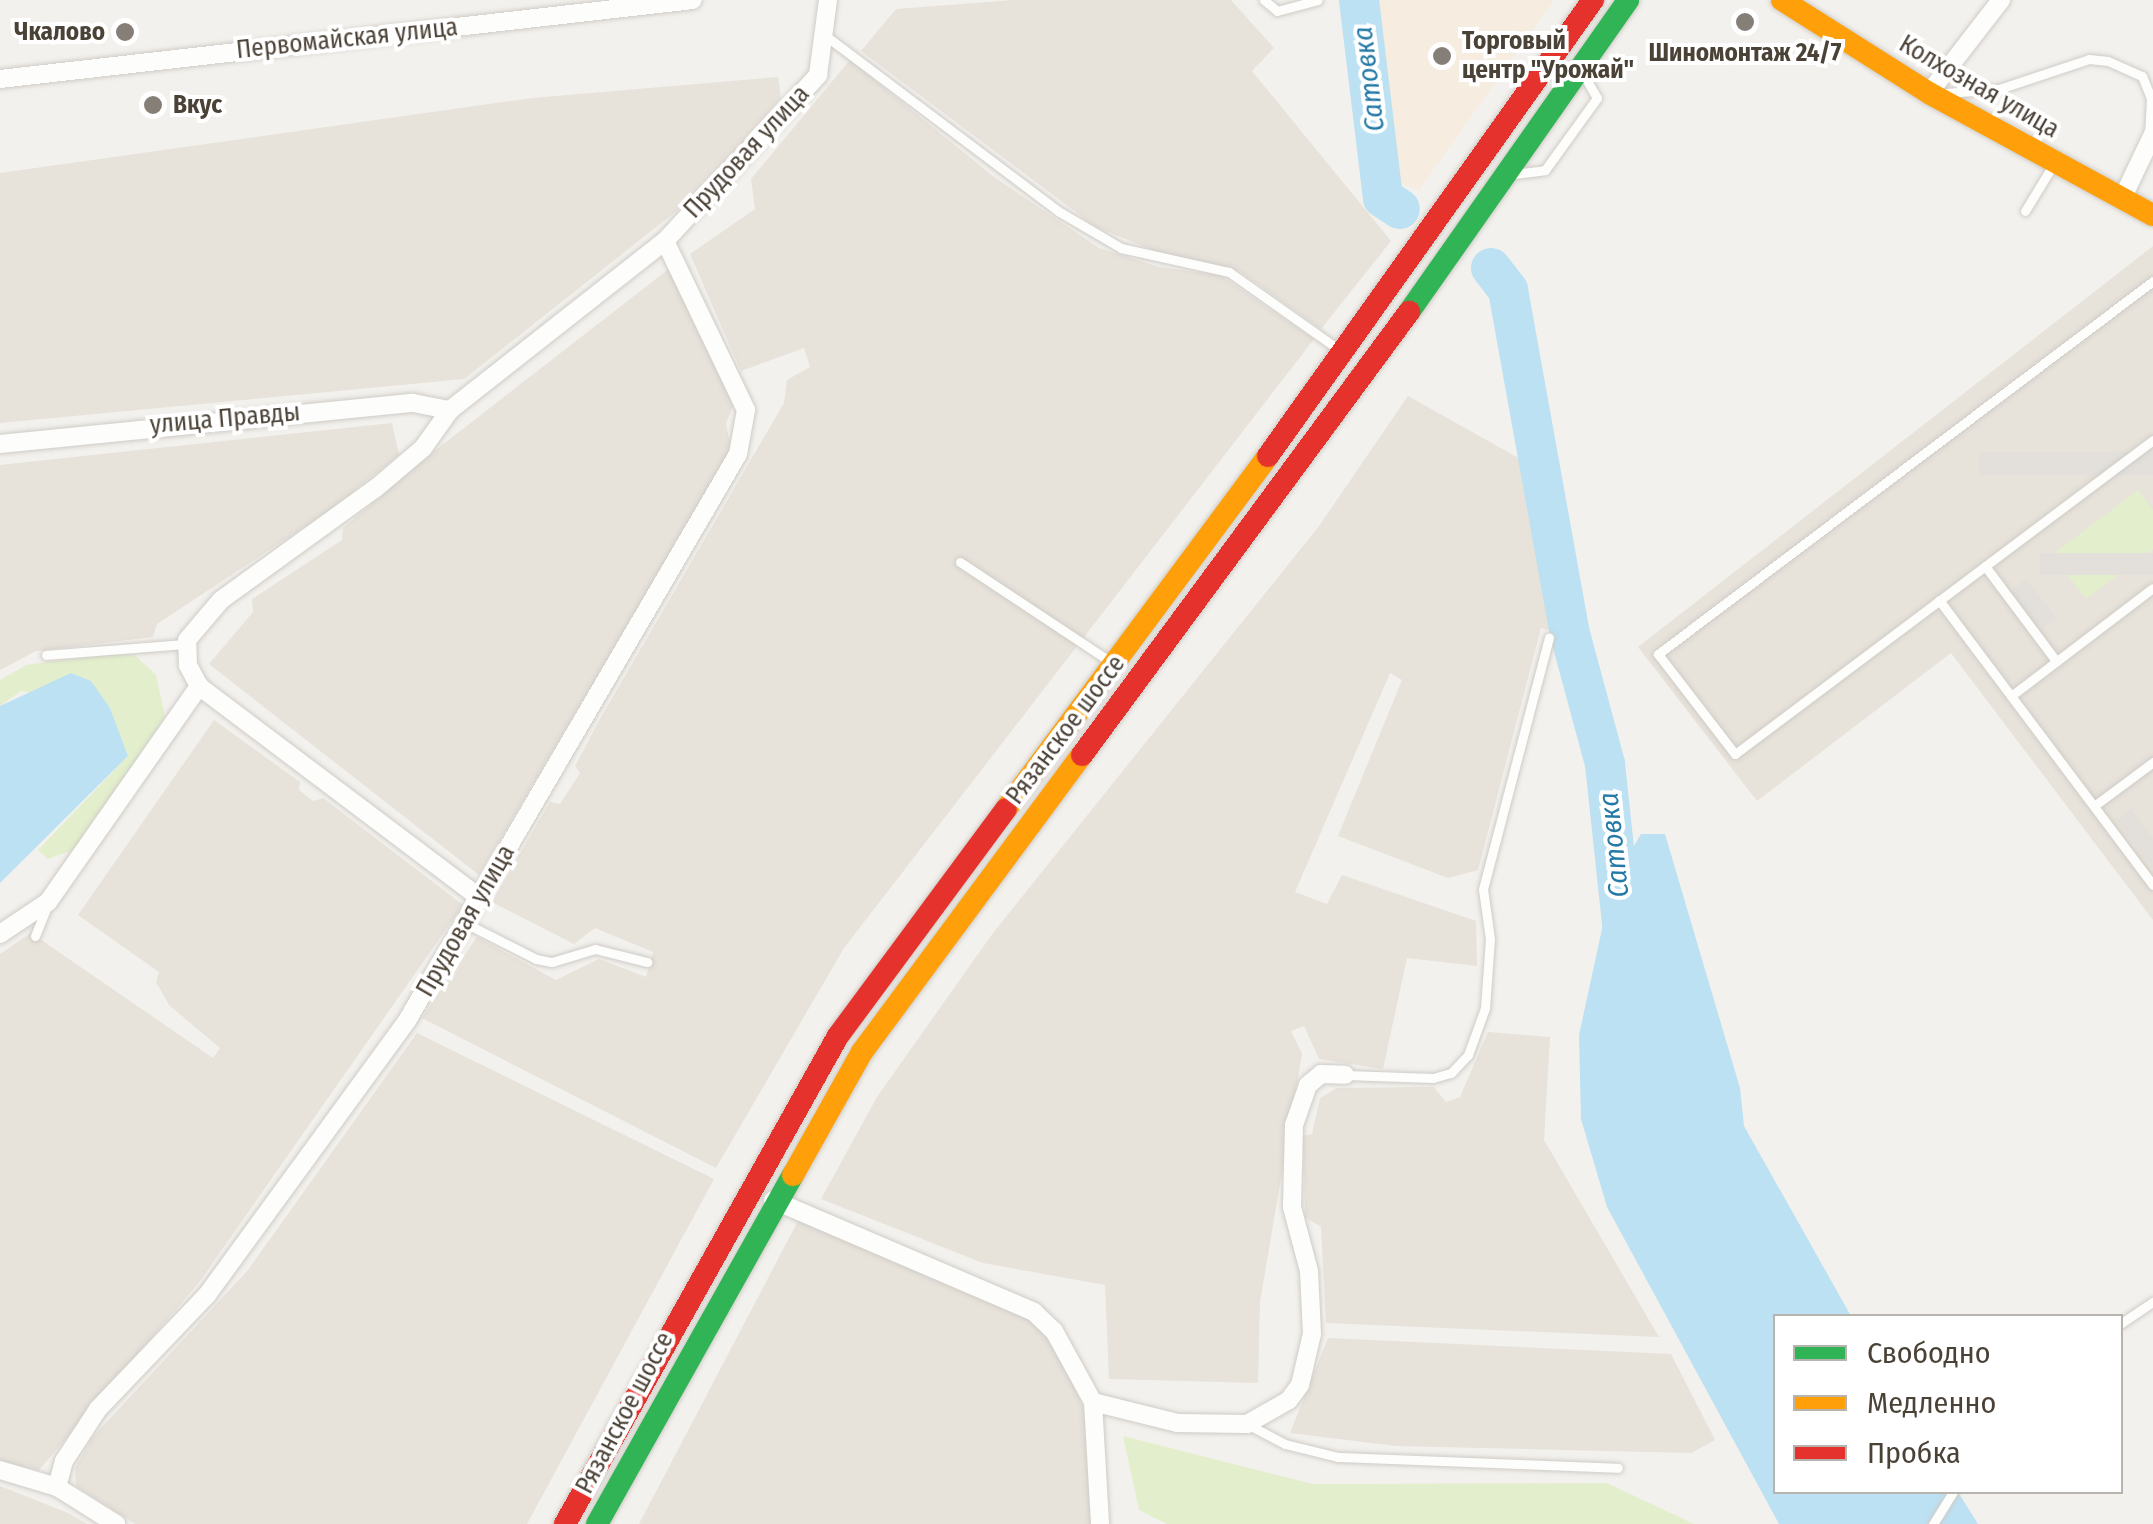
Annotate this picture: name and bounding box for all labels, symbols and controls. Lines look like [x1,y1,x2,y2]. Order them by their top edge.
marker: Шиномонтаж 24/7 [1734,11,1756,33]
street label: Первомайская улица [235,12,459,66]
place label: Чкалово [14,17,105,47]
marker: Чкалово [114,21,136,43]
water label: Сатовка [1346,25,1392,133]
place label: Торговый центр "Урожай" [1462,27,1634,86]
street label: Колхозная улица [1894,29,2064,145]
place label: Шиномонтаж 24/7 [1649,38,1841,68]
marker: Торговый центр "Урожай" [1431,45,1453,67]
street label: Прудовая улица [678,79,816,225]
place label: Вкус [173,90,222,120]
marker: Вкус [142,94,164,116]
street label: улица Правды [149,397,301,441]
street label: Рязанское шоссе [1000,650,1132,810]
water label: Сатовка [1592,791,1636,899]
street label: Прудовая улица [410,840,522,1002]
legend [1773,1314,2123,1494]
street label: Рязанское шоссе [570,1327,680,1499]
text: Свободно [1867,1335,1990,1371]
text: Медленно [1867,1385,1996,1421]
text: Пробка [1867,1435,1961,1471]

